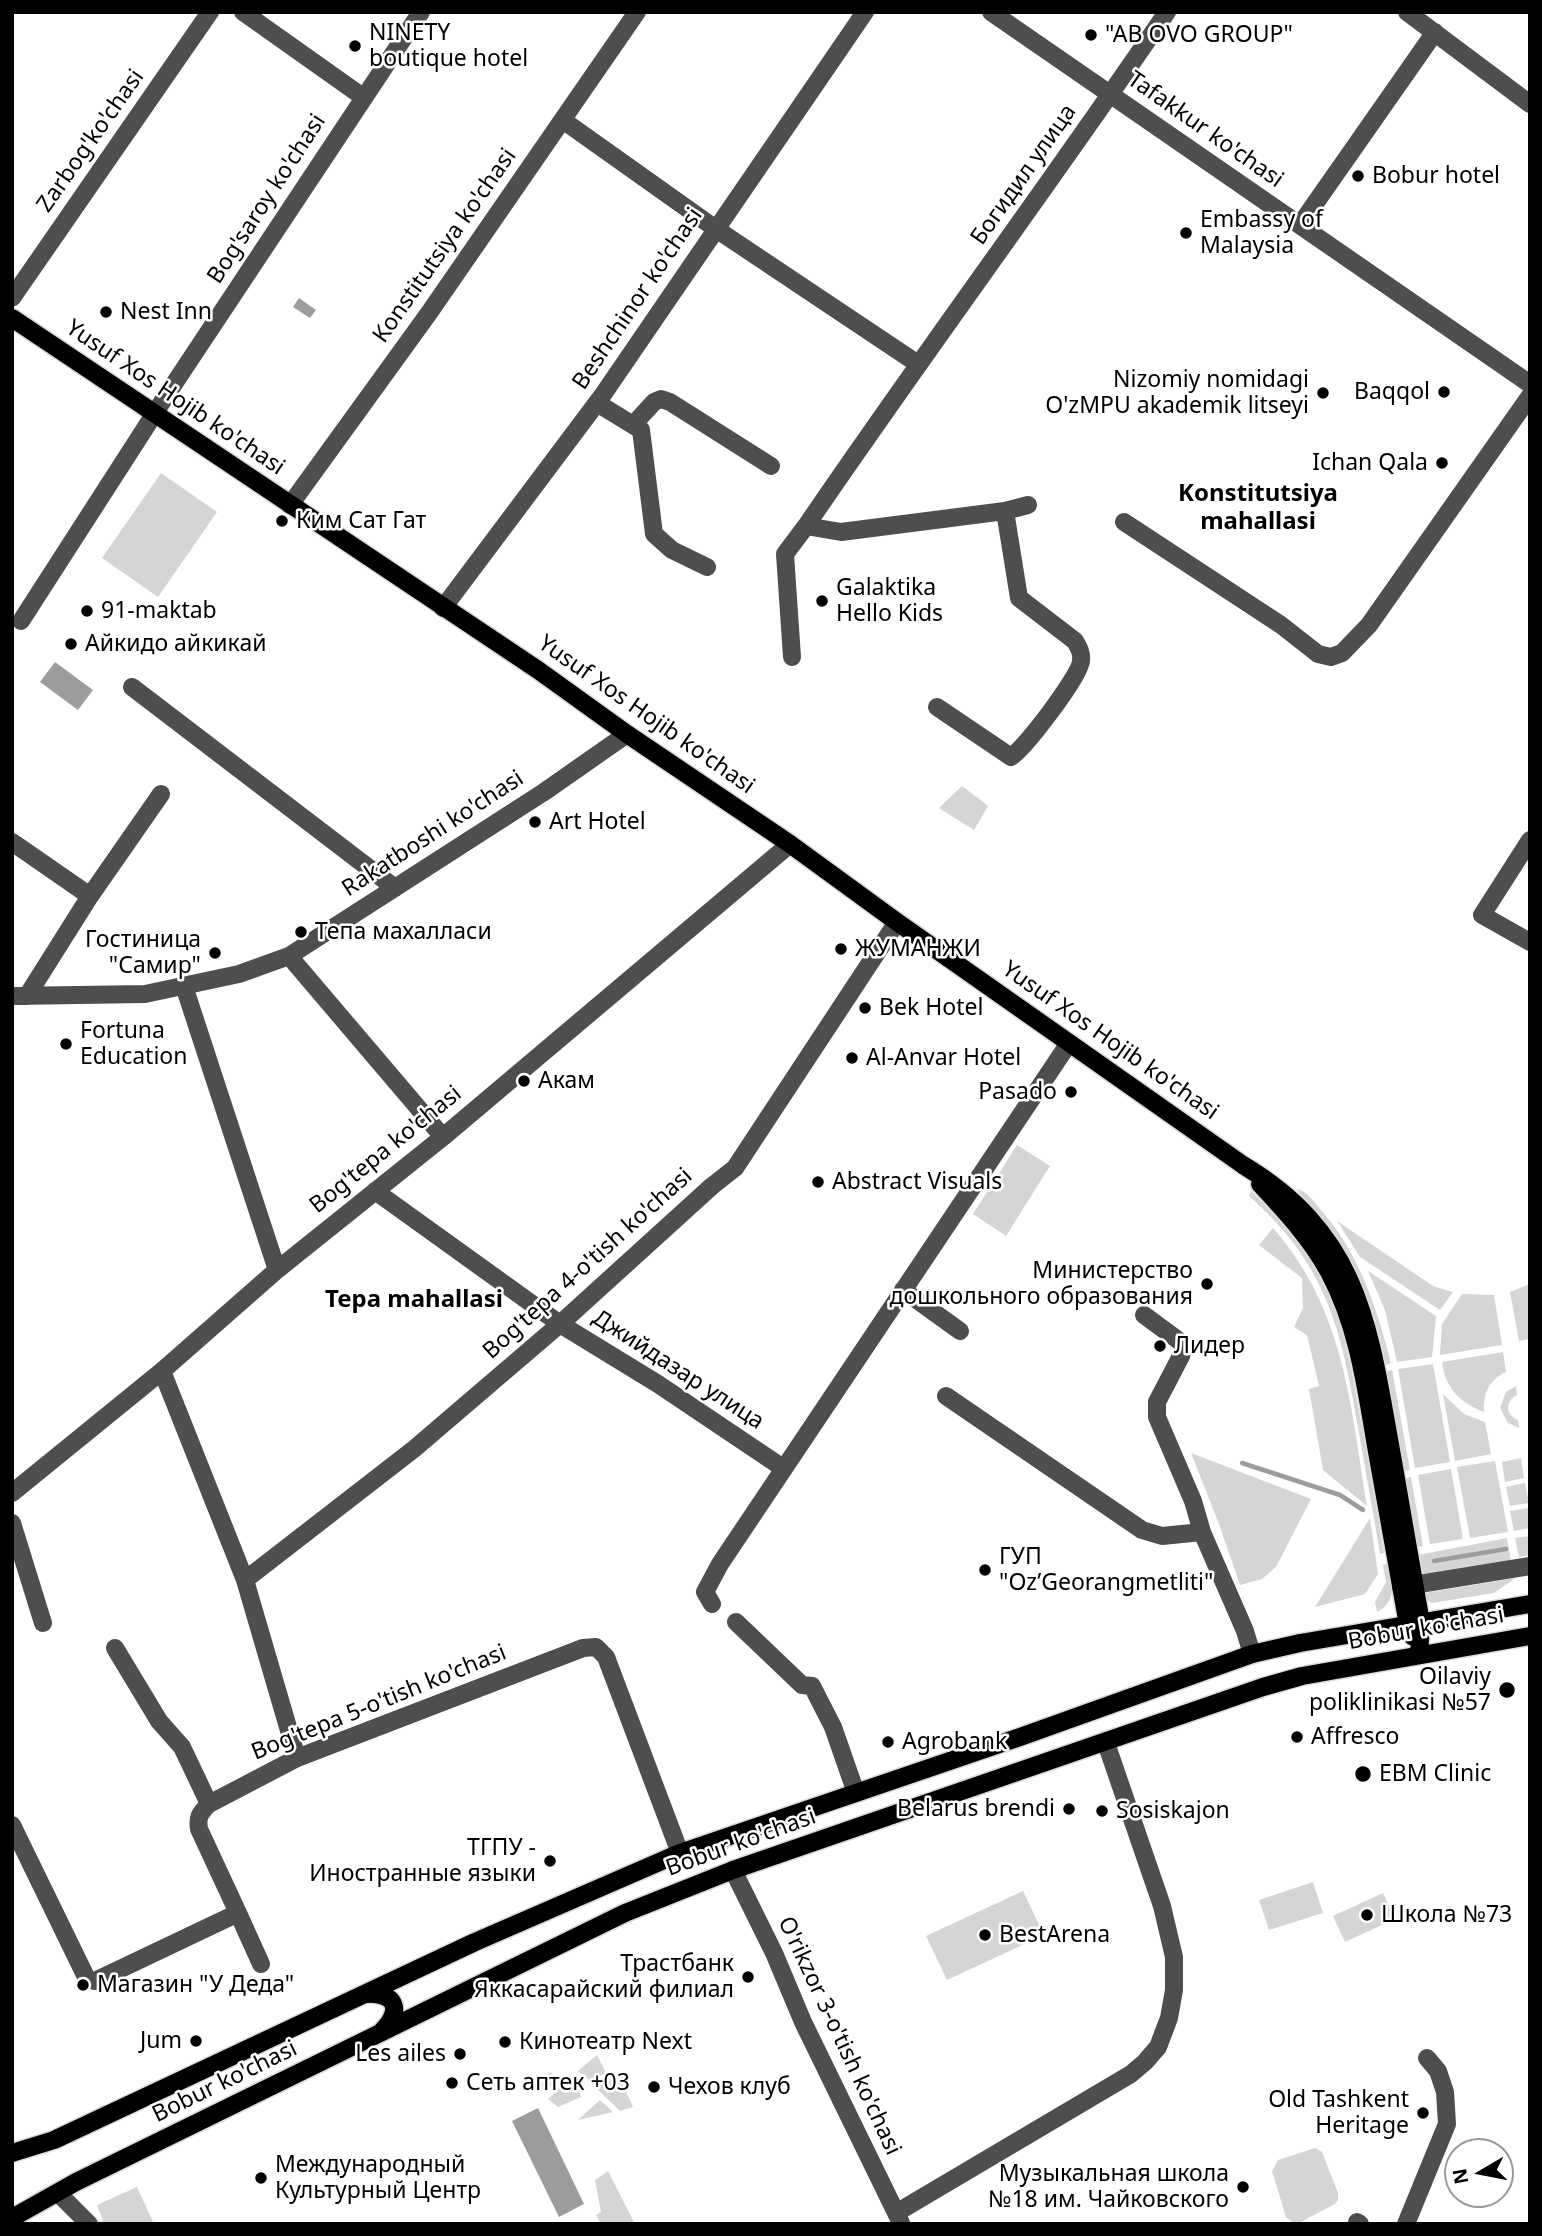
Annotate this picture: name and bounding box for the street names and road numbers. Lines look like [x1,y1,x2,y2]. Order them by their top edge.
street label: Zarbog'ko'chasi [32,64,150,218]
street label: Tafakkur ko'chasi [1122,66,1288,194]
street label: Богидил улица [965,99,1083,251]
street label: Bog'saroy ko'chasi [202,109,332,289]
street label: Konstitutsiya ko'chasi [367,144,523,348]
street label: Beshchinor ko'chasi [567,203,709,395]
street label: Yusuf Xos Hojib ko'chasi [60,314,290,482]
street label: Yusuf Xos Hojib ko'chasi [532,630,760,800]
street label: Rakatboshi ko'chasi [337,765,529,903]
street label: Yusuf Xos Hojib ko'chasi [996,956,1224,1126]
street label: Bog'tepa ko'chasi [305,1080,467,1220]
street label: Bog'tepa 4-o'tish ko'chasi [478,1163,698,1365]
street label: Джийдазар улица [587,1304,769,1436]
street label: Bobur ko'chasi [1346,1602,1506,1656]
street label: Bog'tepa 5-o'tish ko'chasi [248,1639,510,1767]
street label: Bobur ko'chasi [662,1803,820,1883]
street label: O'rikzor 3-o'tish ko'chasi [772,1912,906,2160]
street label: Bobur ko'chasi [148,2035,302,2129]

